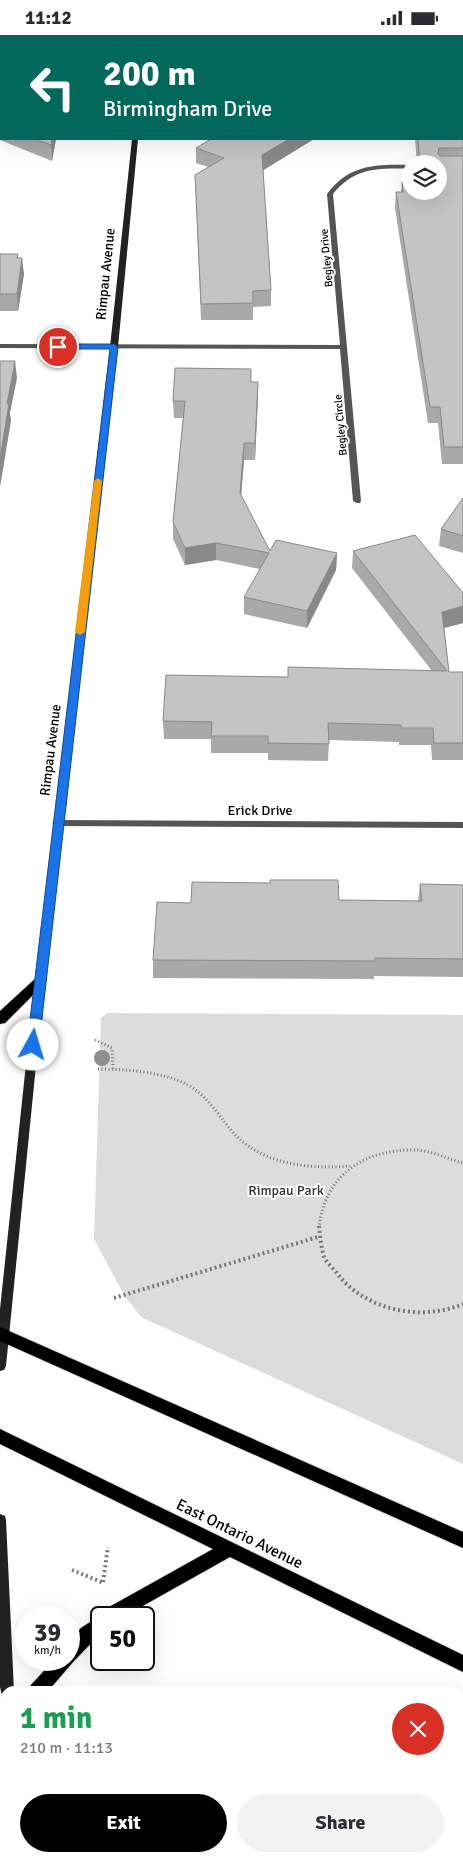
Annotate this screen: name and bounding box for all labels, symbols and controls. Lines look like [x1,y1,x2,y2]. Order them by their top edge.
text: 11:12 [25,6,72,30]
text: 200 m [103,52,196,95]
icon: left [20,55,85,120]
text: Birmingham Drive [103,95,272,122]
map controls [402,155,447,200]
button: layers [402,155,447,200]
street label: Rimpau Avenue [92,227,119,321]
street label: Begley Drive [317,228,336,288]
pin [37,326,79,368]
icon: arrive [44,333,72,361]
street label: Begley Circle [331,394,350,456]
street label: Rimpau Avenue [36,703,65,797]
street label: Erick Drive [227,802,293,819]
position arrow [6,1018,58,1070]
park label: Rimpau Park [248,1182,324,1199]
street label: East Ontario Avenue [173,1495,306,1573]
speed limit sign: 50 [90,1606,155,1671]
text: 39 [34,1617,61,1648]
text: km/h [34,1643,61,1658]
text: 1 min [20,1700,92,1737]
button: close [392,1703,444,1755]
text: 210 m · 11:13 [20,1738,113,1758]
button: Exit [20,1794,227,1852]
button: Share [237,1794,444,1852]

